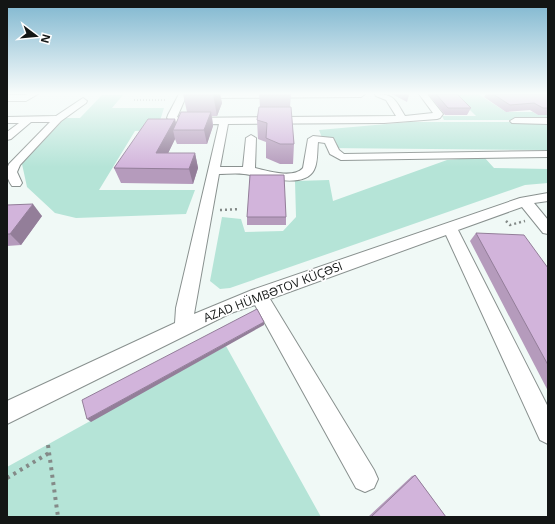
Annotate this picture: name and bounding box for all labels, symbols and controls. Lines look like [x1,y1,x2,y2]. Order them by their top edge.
north arrow [16,16,56,56]
text: N [38,33,55,45]
street label: AZAD HÜMBƏTOV KÜÇƏSI [201,257,345,326]

